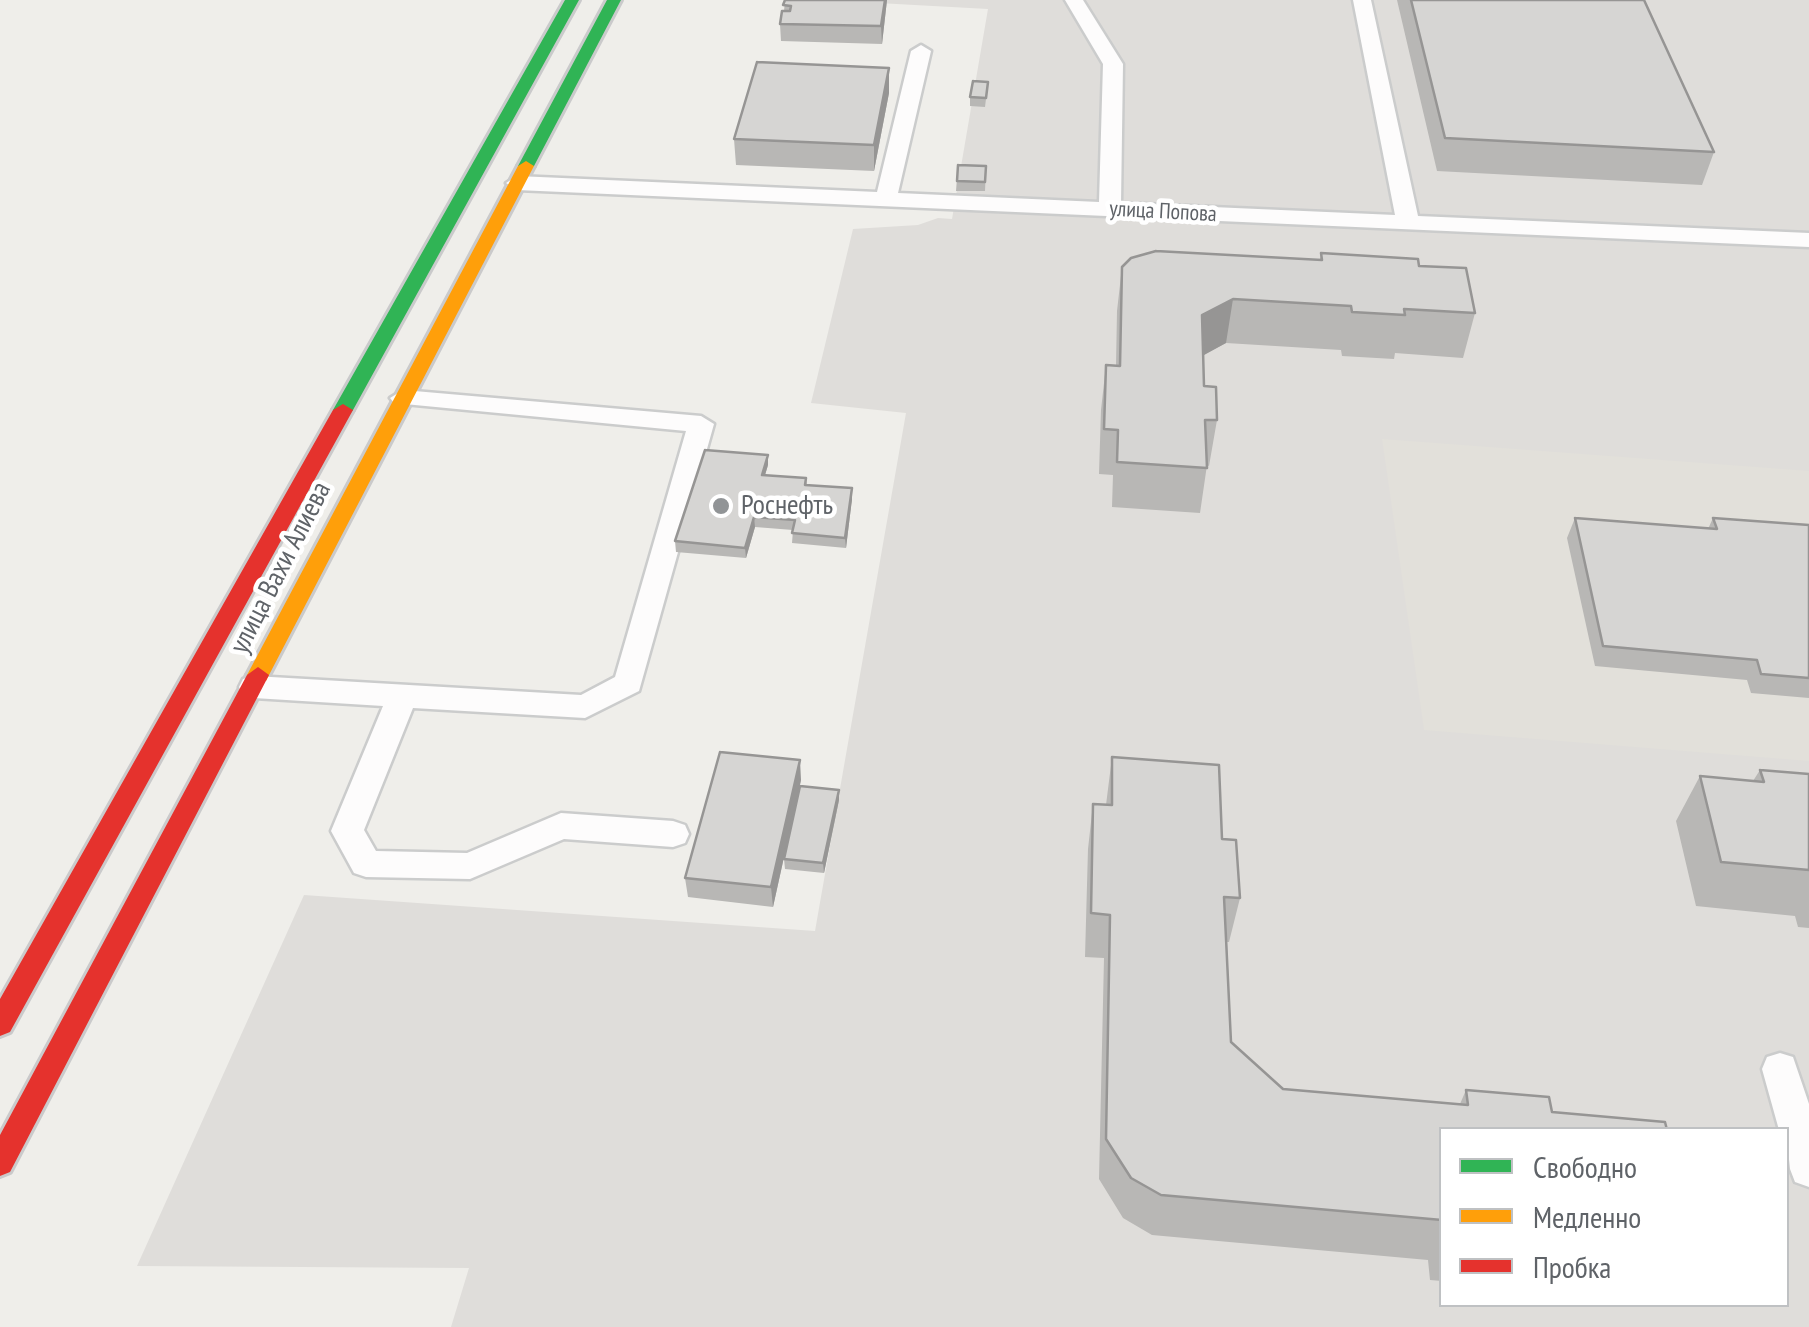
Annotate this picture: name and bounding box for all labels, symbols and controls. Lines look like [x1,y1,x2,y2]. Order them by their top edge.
street label: улица Попова [1109,196,1217,228]
street label: улица Вахи Алиева [223,476,339,660]
place label: Роснефть [741,489,833,523]
marker: Роснефть [710,495,732,517]
legend [1439,1127,1789,1307]
text: Свободно [1533,1147,1637,1186]
text: Медленно [1533,1197,1641,1236]
text: Пробка [1533,1247,1611,1286]

